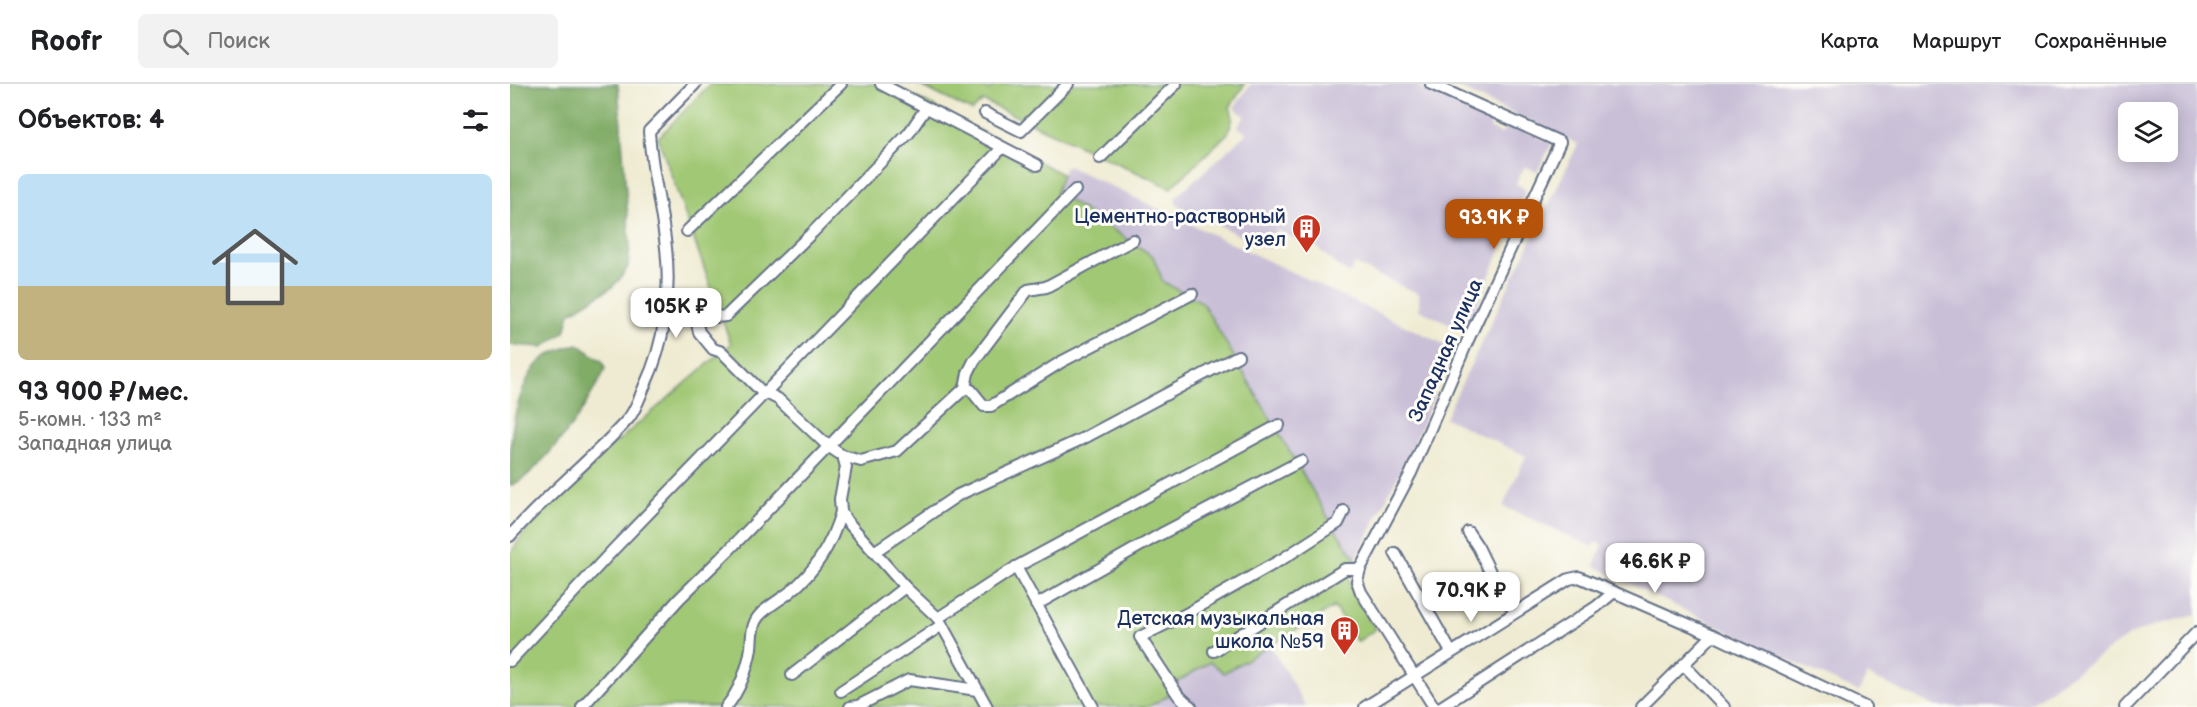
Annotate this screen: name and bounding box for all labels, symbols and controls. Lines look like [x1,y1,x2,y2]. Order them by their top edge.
search box [138,14,558,68]
text: Roofr [30,25,102,58]
icon: search [159,25,192,58]
text: Поиск [207,28,270,55]
text: Карта [1820,29,1879,54]
text: Маршрут [1912,29,2001,54]
text: Сохранённые [2034,29,2167,54]
map controls [2118,102,2178,162]
button: layers [2118,102,2178,162]
icon: filters [459,104,492,137]
text: Объектов: 4 [18,105,164,136]
pin: 93.9K ₽ [1439,199,1549,250]
place label: Цементно-растворный узел [1074,205,1286,252]
text: 93.9K ₽ [1459,206,1529,230]
building icon: Цементно-растворный узел [1291,212,1323,254]
icon: home [201,213,309,321]
street label: Западная улица [1404,275,1488,426]
pin: 105K ₽ [627,288,725,339]
text: 105K ₽ [644,295,708,319]
text: 93 900 ₽/мес. [18,377,188,408]
text: 5-комн. · 133 m² [18,408,162,432]
text: Западная улица [18,432,172,456]
pin: 46.6K ₽ [1600,543,1710,594]
text: 46.6K ₽ [1619,550,1691,574]
pin: 70.9K ₽ [1416,572,1526,623]
text: 70.9K ₽ [1436,579,1506,603]
place label: Детская музыкальная школа №59 [1117,607,1324,654]
building icon: Детская музыкальная школа №59 [1329,614,1361,656]

